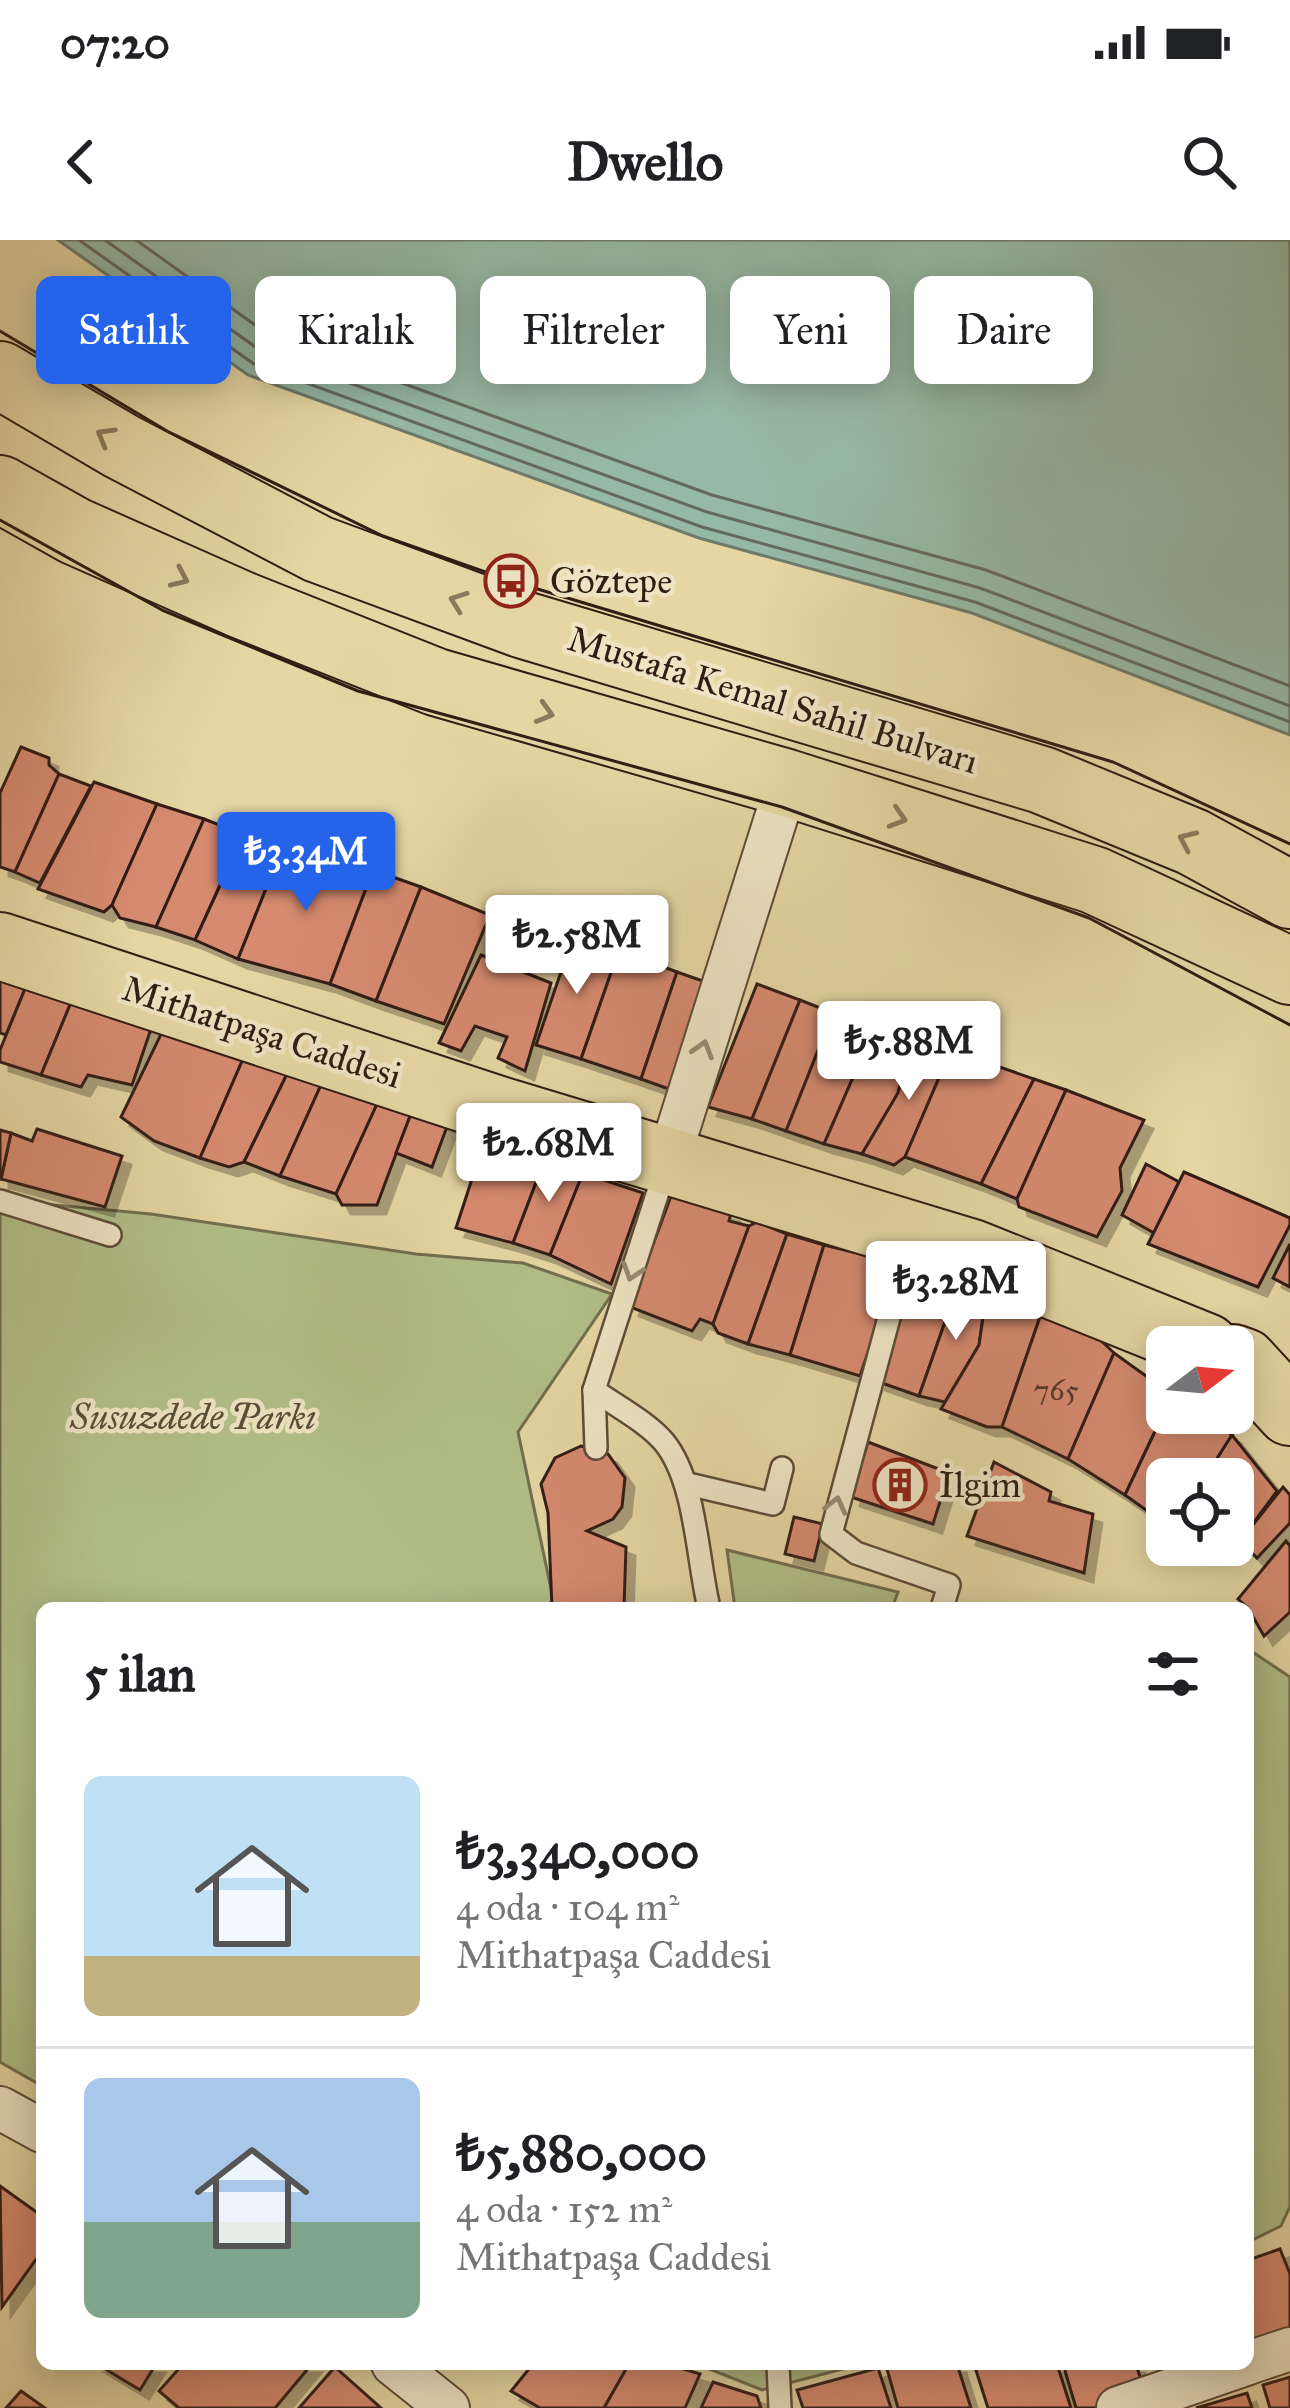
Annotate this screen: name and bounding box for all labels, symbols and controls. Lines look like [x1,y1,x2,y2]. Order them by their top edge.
text: 07:20 [60,15,170,70]
icon: back [48,129,114,195]
text: Dwello [567,129,723,195]
icon: search [1176,129,1242,195]
chip: Satılık [36,276,231,384]
chip: Kiralık [255,276,456,384]
chip: Filtreler [480,276,706,384]
chip: Yeni [730,276,890,384]
chip: Daire [914,276,1093,384]
one-way arrow [96,428,118,451]
bus stop icon: Göztepe [483,553,539,609]
place label: Göztepe [550,559,672,603]
one-way arrow [168,563,189,587]
one-way arrow [448,590,469,615]
street label: Mustafa Kemal Sahil Bulvarı [563,617,984,783]
one-way arrow [534,699,555,724]
one-way arrow [887,804,908,829]
pin: ₺3.34M [208,812,404,914]
text: ₺3.34M [244,827,368,875]
one-way arrow [1177,831,1199,855]
pin: ₺2.58M [479,895,675,997]
text: ₺2.58M [513,910,641,958]
street label: Mithatpaşa Caddesi [117,966,407,1098]
pin: ₺5.88M [811,1001,1007,1103]
text: ₺5.88M [844,1016,974,1064]
one-way arrow [689,1039,714,1060]
pin: ₺2.68M [451,1103,647,1205]
text: ₺2.68M [483,1118,615,1166]
pin: ₺3.28M [858,1241,1054,1343]
text: ₺3.28M [893,1256,1019,1304]
one-way arrow [622,1261,647,1282]
north arrow [1146,1326,1254,1434]
map controls [1146,1326,1254,1566]
house number: 765 [1033,1372,1079,1408]
park label: Susuzdede Parkı [69,1395,316,1439]
building icon: İlgim [872,1457,928,1513]
button: locate [1146,1458,1254,1566]
place label: İlgim [939,1463,1021,1507]
one-way arrow [822,1496,847,1516]
icon: filters [1140,1641,1206,1707]
text: 5 ilan [84,1643,196,1705]
text: ₺3,340,000 [456,1820,699,1882]
icon: home [180,1824,324,1968]
text: 4 oda · 104 m² [456,1883,680,1931]
text: Mithatpaşa Caddesi [456,1931,771,1979]
text: ₺5,880,000 [456,2122,707,2184]
icon: home [180,2126,324,2270]
text: 4 oda · 152 m² [456,2185,672,2233]
text: Mithatpaşa Caddesi [456,2233,771,2281]

